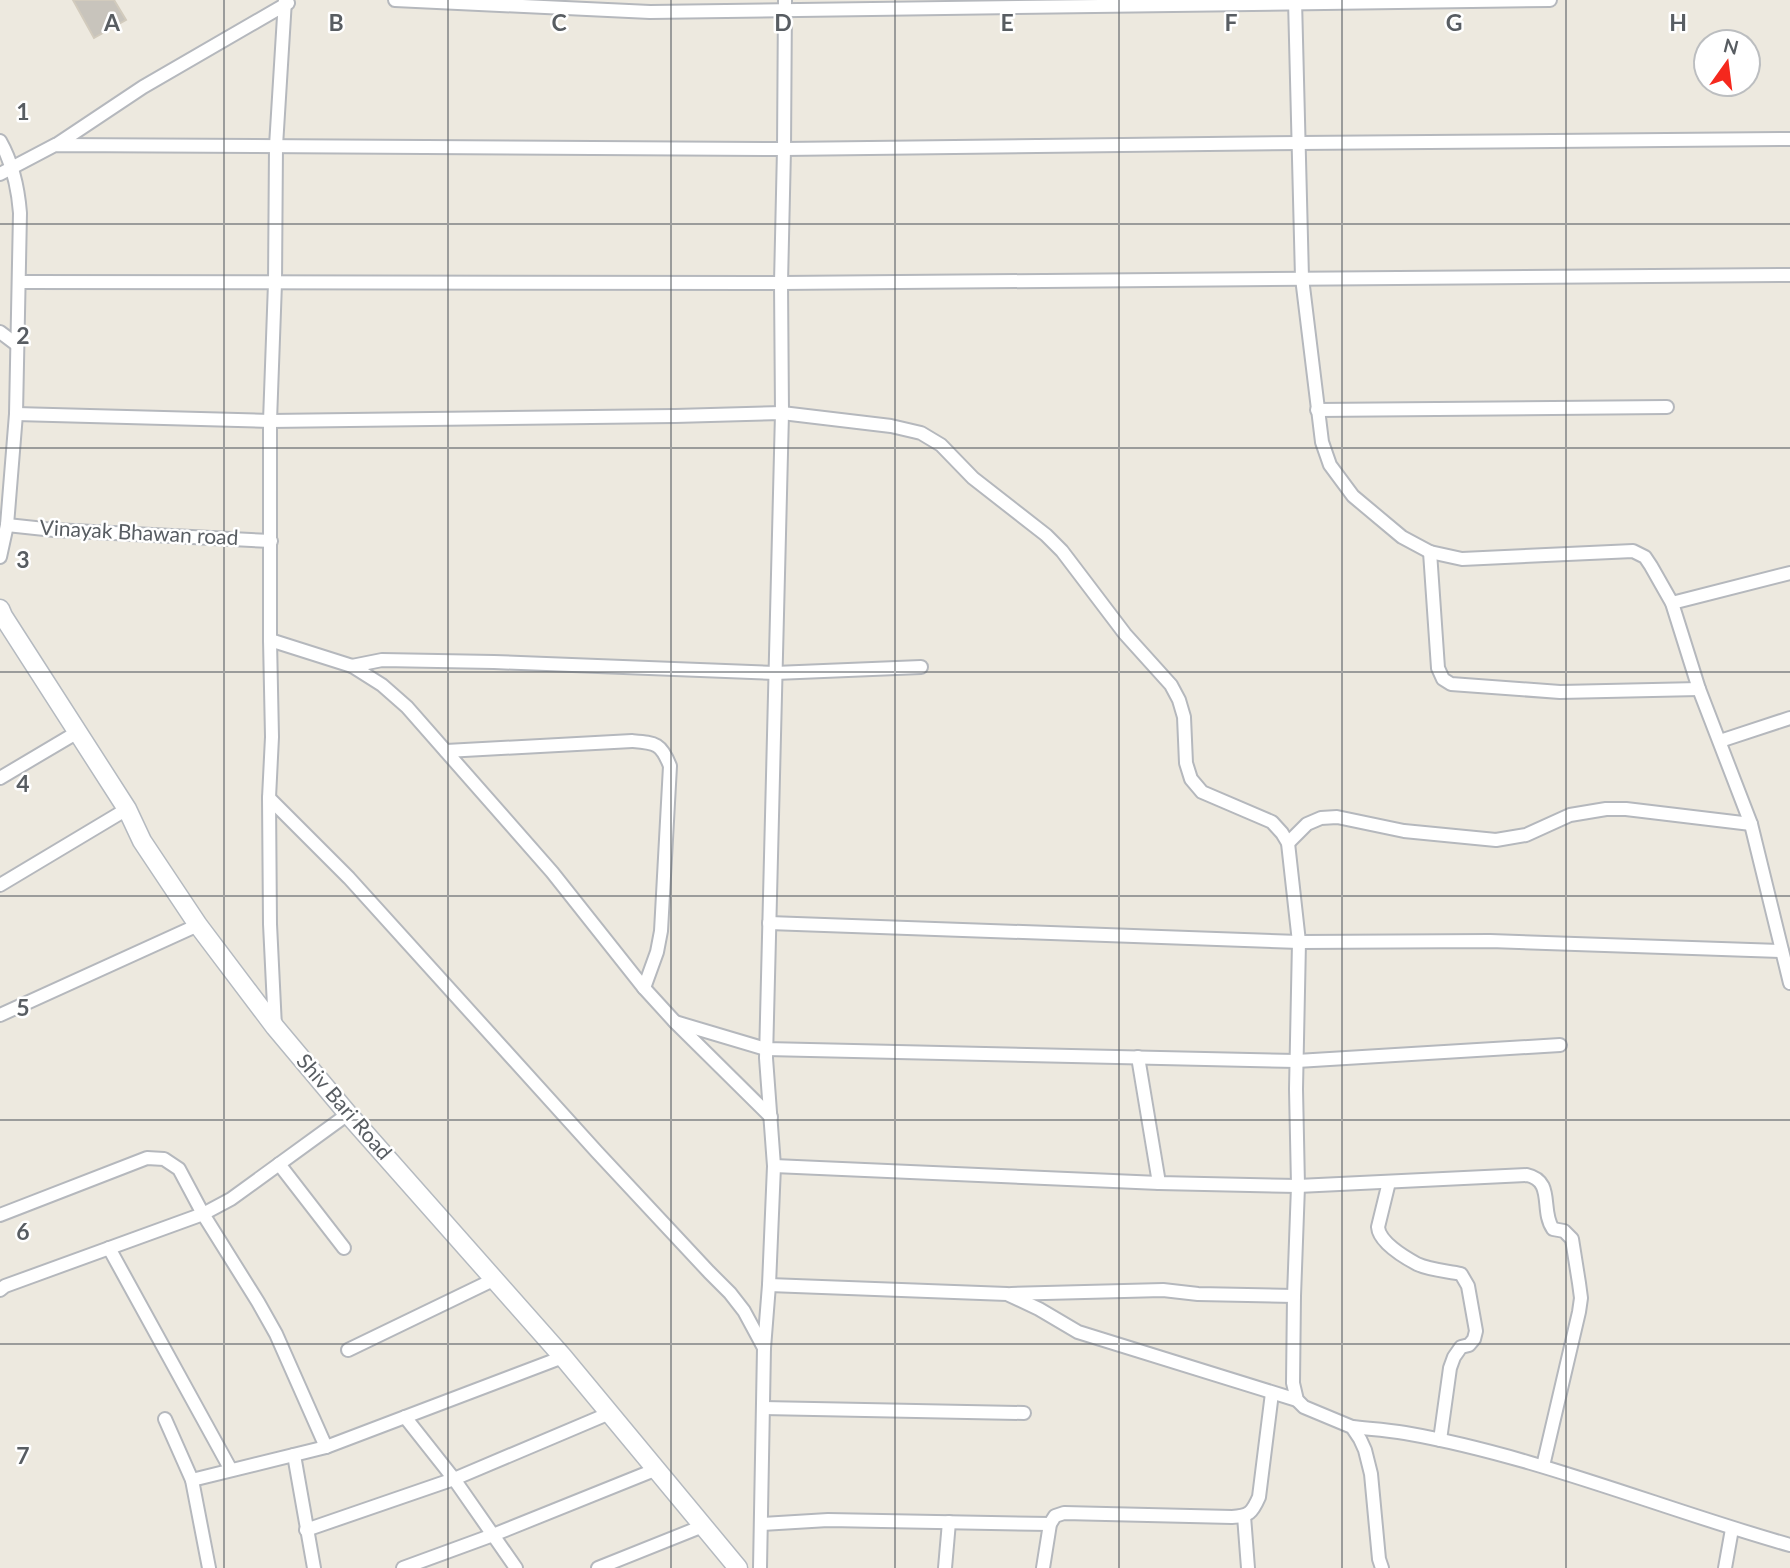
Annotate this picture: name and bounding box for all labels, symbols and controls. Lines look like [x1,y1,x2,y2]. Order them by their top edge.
text: A [103,8,121,36]
text: B [328,8,344,36]
text: C [551,8,567,36]
text: D [774,8,792,36]
text: E [1000,8,1014,36]
text: F [1224,8,1238,36]
text: G [1446,8,1462,36]
text: H [1669,8,1687,36]
north arrow [1692,28,1762,98]
text: N [1721,33,1741,59]
text: 1 [16,97,30,125]
text: 2 [16,321,30,349]
street label: Vinayak Bhawan road [39,514,239,549]
text: 3 [16,545,30,573]
text: 4 [16,769,30,797]
text: 5 [16,993,30,1021]
street label: Shiv Bari Road [292,1048,398,1164]
text: 6 [16,1217,30,1245]
text: 7 [16,1441,30,1469]

